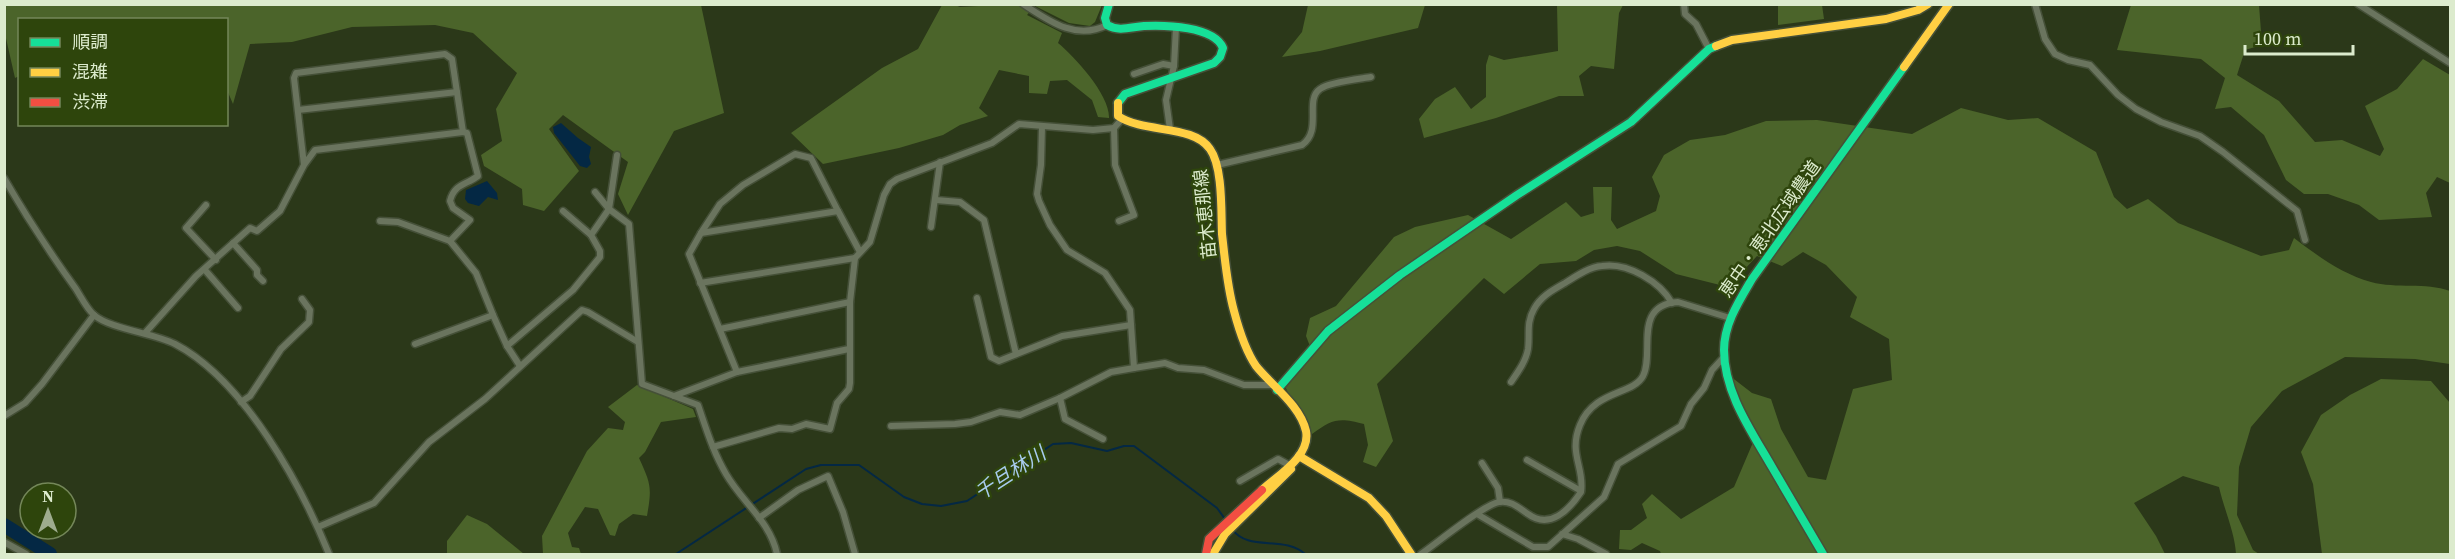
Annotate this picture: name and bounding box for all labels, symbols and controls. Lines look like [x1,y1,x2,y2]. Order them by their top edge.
legend [18,18,228,126]
scale bar [2245,18,2353,56]
text: 100 m [2254,26,2301,51]
text: 順調 [72,29,108,54]
text: 混雑 [72,59,108,84]
text: 渋滞 [72,89,108,114]
street label: 恵中・恵北広域農道 [1713,155,1826,302]
street label: 苗木恵那線 [1187,168,1222,260]
water label: 千旦林川 [969,438,1053,507]
north arrow [18,481,78,541]
text: N [42,485,54,507]

